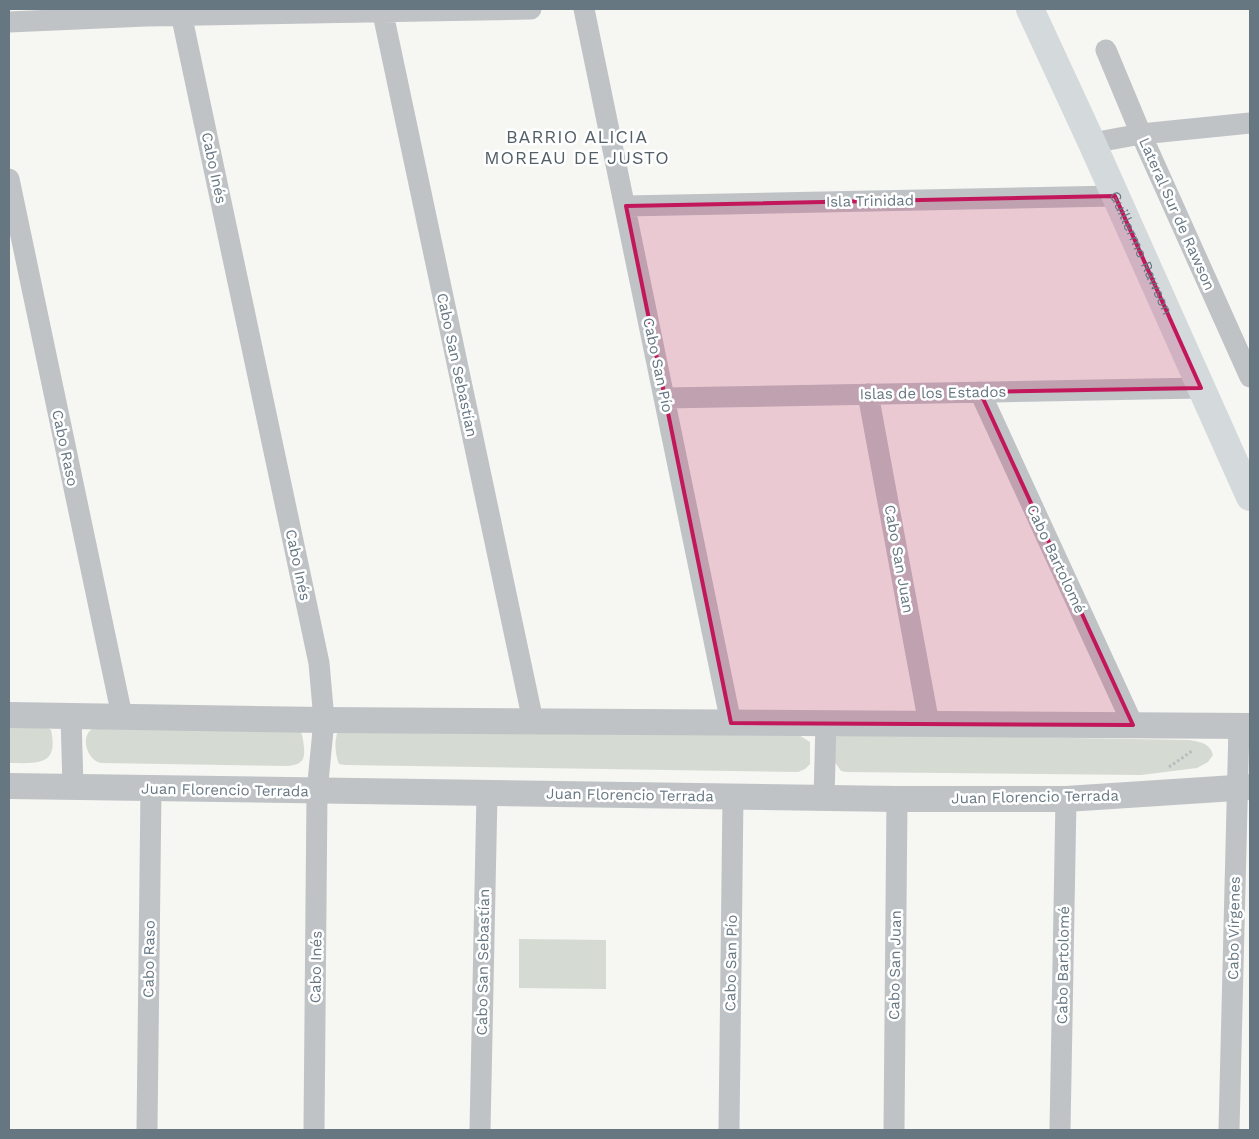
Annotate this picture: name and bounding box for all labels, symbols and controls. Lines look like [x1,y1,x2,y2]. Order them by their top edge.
district label: BARRIO ALICIA MOREAU DE JUSTO [484,126,670,168]
street label: Cabo Inés [198,131,230,205]
street label: Lateral Sur de Rawson [1135,135,1219,293]
street label: Guillermo Rawson [1106,188,1176,318]
street label: Isla Trinidad [826,191,914,211]
street label: Cabo San Sebastían [433,291,481,439]
street label: Cabo San Pío [639,316,677,414]
street label: Islas de los Estados [860,383,1007,403]
street label: Cabo Raso [48,408,82,488]
street label: Cabo Bartolomé [1023,502,1089,616]
street label: Cabo San Juan [881,503,917,615]
street label: Cabo Inés [282,528,314,602]
street label: Juan Florencio Terrada [141,780,309,800]
street label: Juan Florencio Terrada [546,785,714,805]
street label: Juan Florencio Terrada [951,787,1119,807]
street label: Cabo Vírgenes [1224,876,1244,980]
street label: Cabo San Sebastían [473,888,493,1036]
street label: Cabo Bartolomé [1053,906,1073,1024]
street label: Cabo San Juan [885,910,905,1020]
street label: Cabo San Pío [721,914,741,1012]
street label: Cabo Raso [139,920,159,998]
street label: Cabo Inés [306,931,326,1003]

